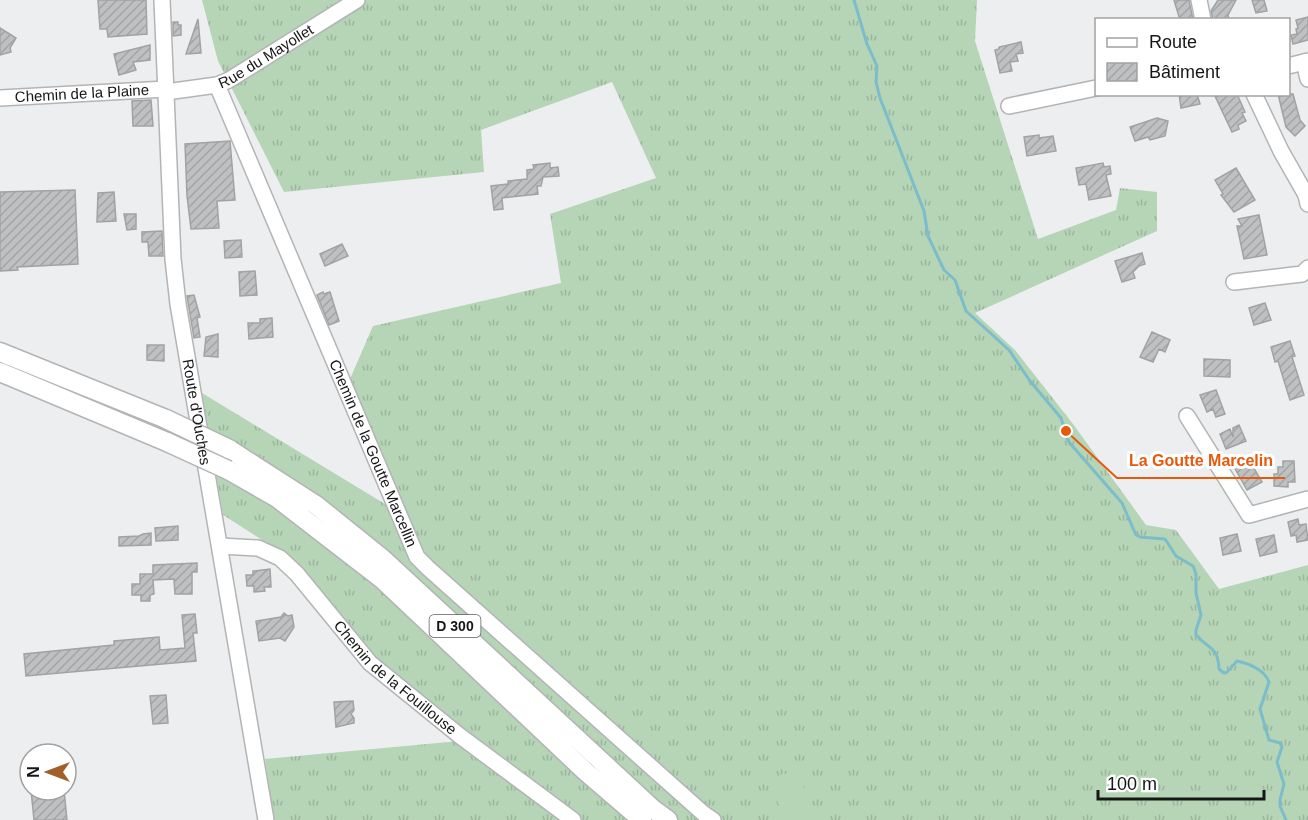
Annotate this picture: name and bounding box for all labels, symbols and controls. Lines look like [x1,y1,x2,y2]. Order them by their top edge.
legend [1095,18,1290,96]
street label: Rue du Mayollet [216,20,317,92]
text: Route [1149,32,1197,52]
text: Bâtiment [1149,62,1220,82]
street label: Chemin de la Plaine [14,81,149,105]
street label: Chemin de la Goutte Marcellin [326,357,421,549]
street label: Route d'Ouches [180,358,214,466]
callout: La Goutte Marcelin [1117,444,1285,478]
text: La Goutte Marcelin [1129,452,1273,469]
road number: D 300 [430,615,480,637]
street label: Chemin de la Fouillouse [331,617,460,738]
north arrow [18,742,78,802]
scale bar [1098,763,1264,801]
text: N [25,766,42,778]
text: 100 m [1107,774,1157,794]

